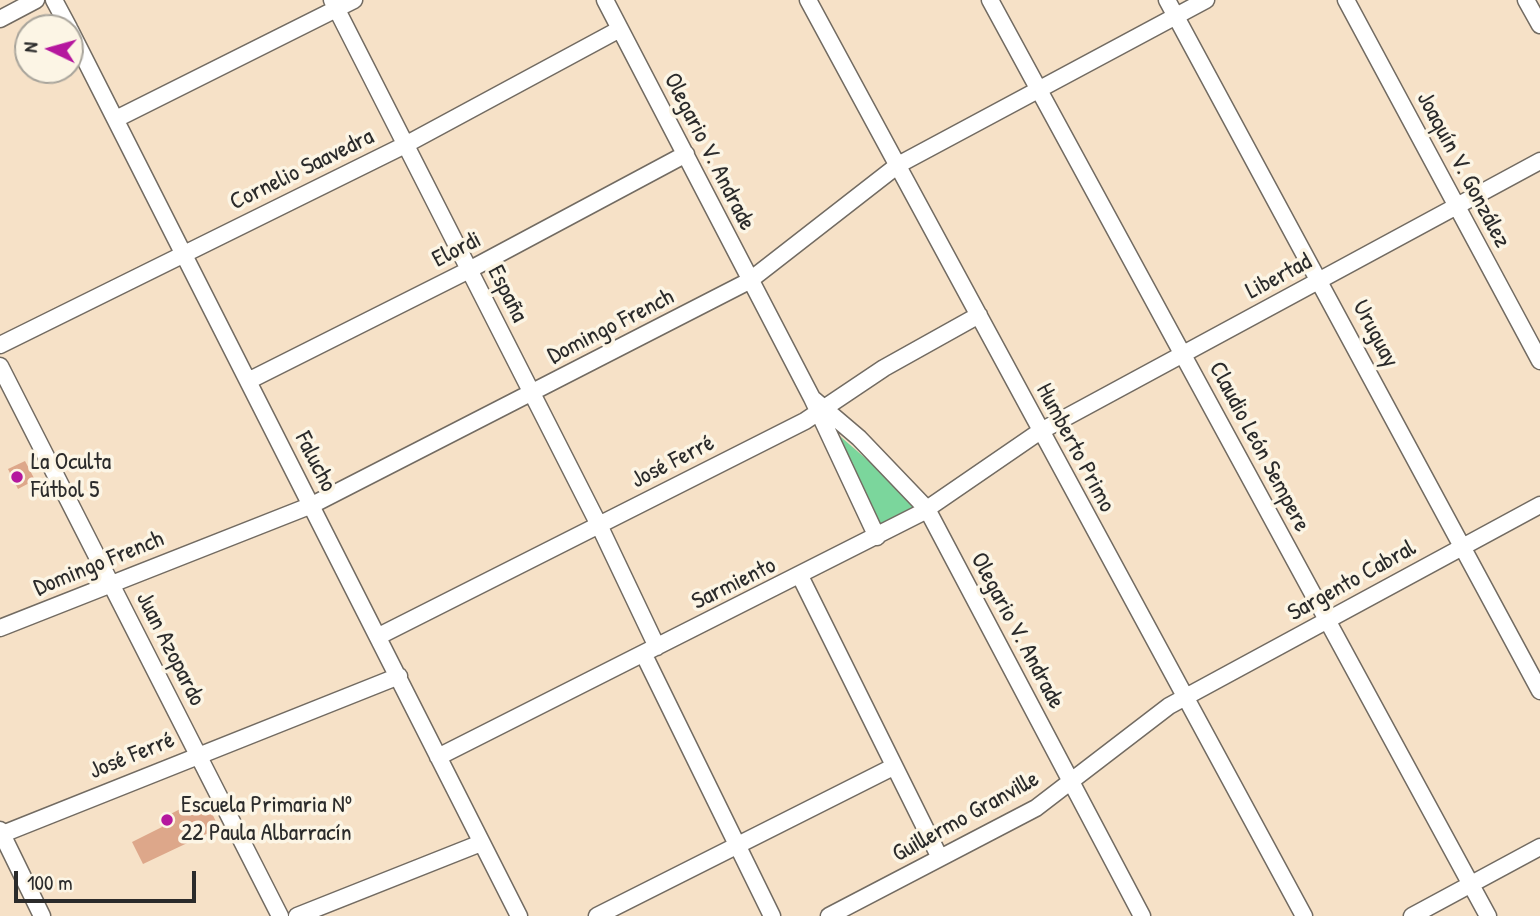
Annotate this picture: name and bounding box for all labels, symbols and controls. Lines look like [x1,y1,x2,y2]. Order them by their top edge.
north arrow [14,14,84,84]
text: N [17,41,43,54]
street label: Olegario V. Andrade [657,68,761,236]
street label: Joaquín V. González [1410,87,1516,253]
street label: Cornelio Saavedra [225,123,379,217]
street label: Elordi [428,226,486,274]
street label: Libertad [1241,248,1317,306]
street label: España [481,261,533,327]
street label: Domingo French [543,283,679,371]
street label: Uruguay [1345,296,1405,372]
street label: Claudio León Sempere [1202,357,1316,537]
street label: Humberto Primo [1029,379,1121,517]
street label: Falucho [288,427,342,497]
street label: José Ferré [627,429,719,495]
place label: La Oculta Fútbol 5 [31,449,111,505]
marker: La Oculta Fútbol 5 [9,469,25,485]
street label: Domingo French [30,525,168,603]
street label: Sargento Cabral [1283,534,1421,628]
street label: Olegario V. Andrade [964,548,1070,714]
street label: Sarmiento [687,551,781,617]
street label: Juan Azopardo [129,587,211,711]
street label: José Ferré [85,726,179,786]
street label: Guillermo Granville [888,765,1044,869]
place label: Escuela Primaria Nº 22 Paula Albarracín [181,792,352,848]
marker: Escuela Primaria Nº 22 Paula Albarracín [159,812,175,828]
scale bar [18,856,200,900]
text: 100 m [27,868,73,897]

